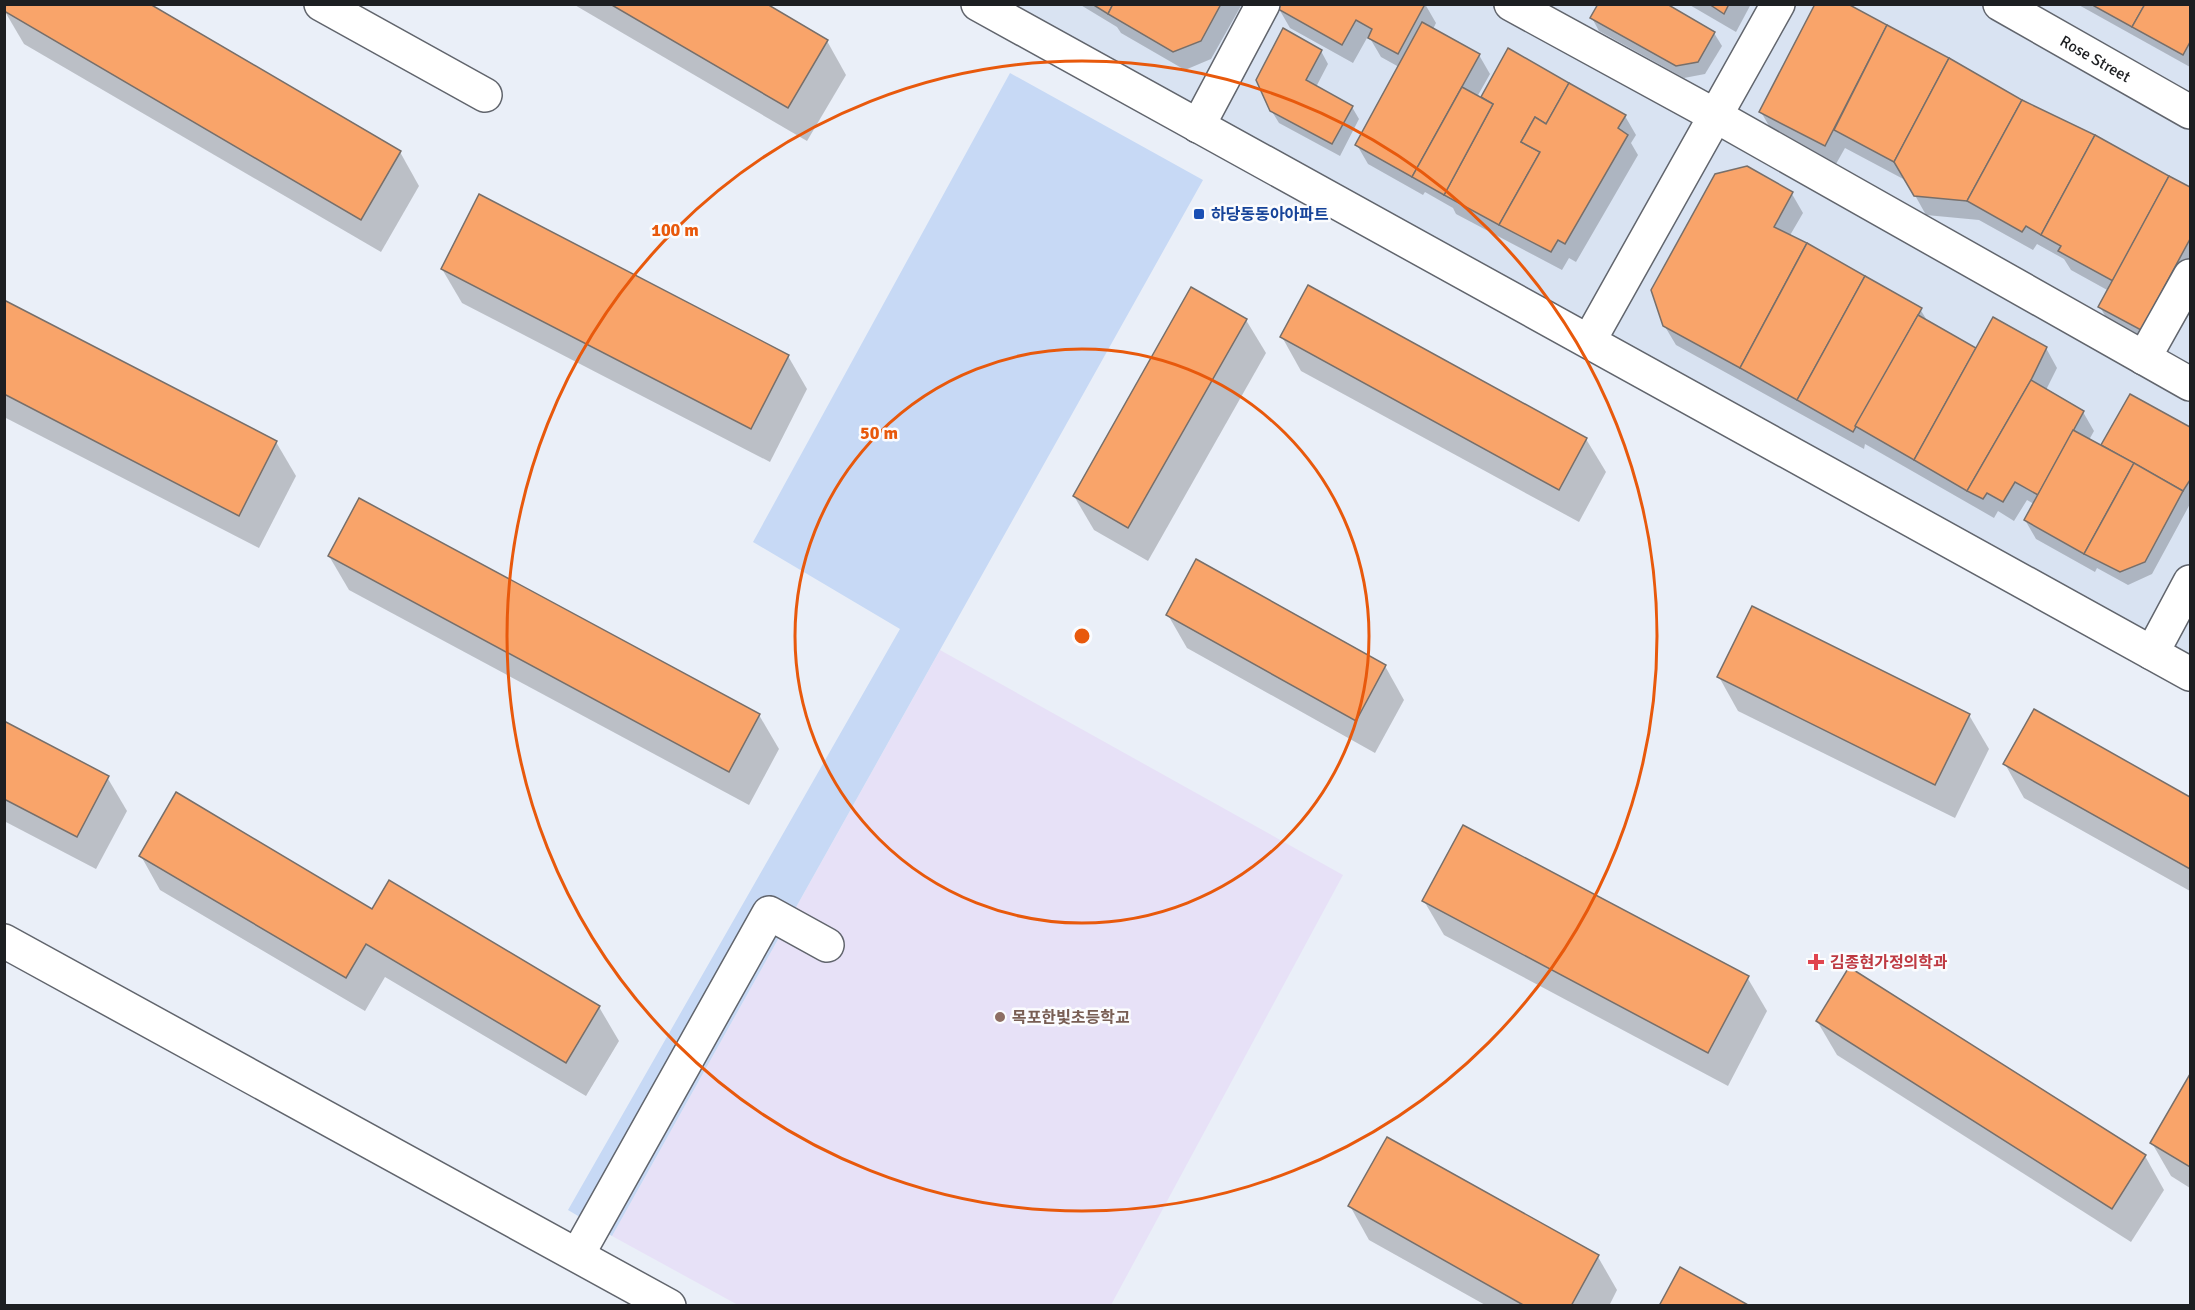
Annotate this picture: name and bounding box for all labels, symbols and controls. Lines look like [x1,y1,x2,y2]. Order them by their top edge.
street label: Rose Street [2056,31,2134,87]
place label: 하당동동아아파트 [1211,205,1329,225]
marker: 하당동동아아파트 [1192,207,1206,221]
text: 100 m [651,219,699,241]
text: 50 m [860,422,898,444]
centre of rings [1072,626,1092,646]
marker: 김종현가정의학과 [1807,953,1825,971]
place label: 김종현가정의학과 [1830,953,1948,973]
place label: 목포한빛초등학교 [1012,1008,1130,1028]
marker: 목포한빛초등학교 [993,1010,1007,1024]

